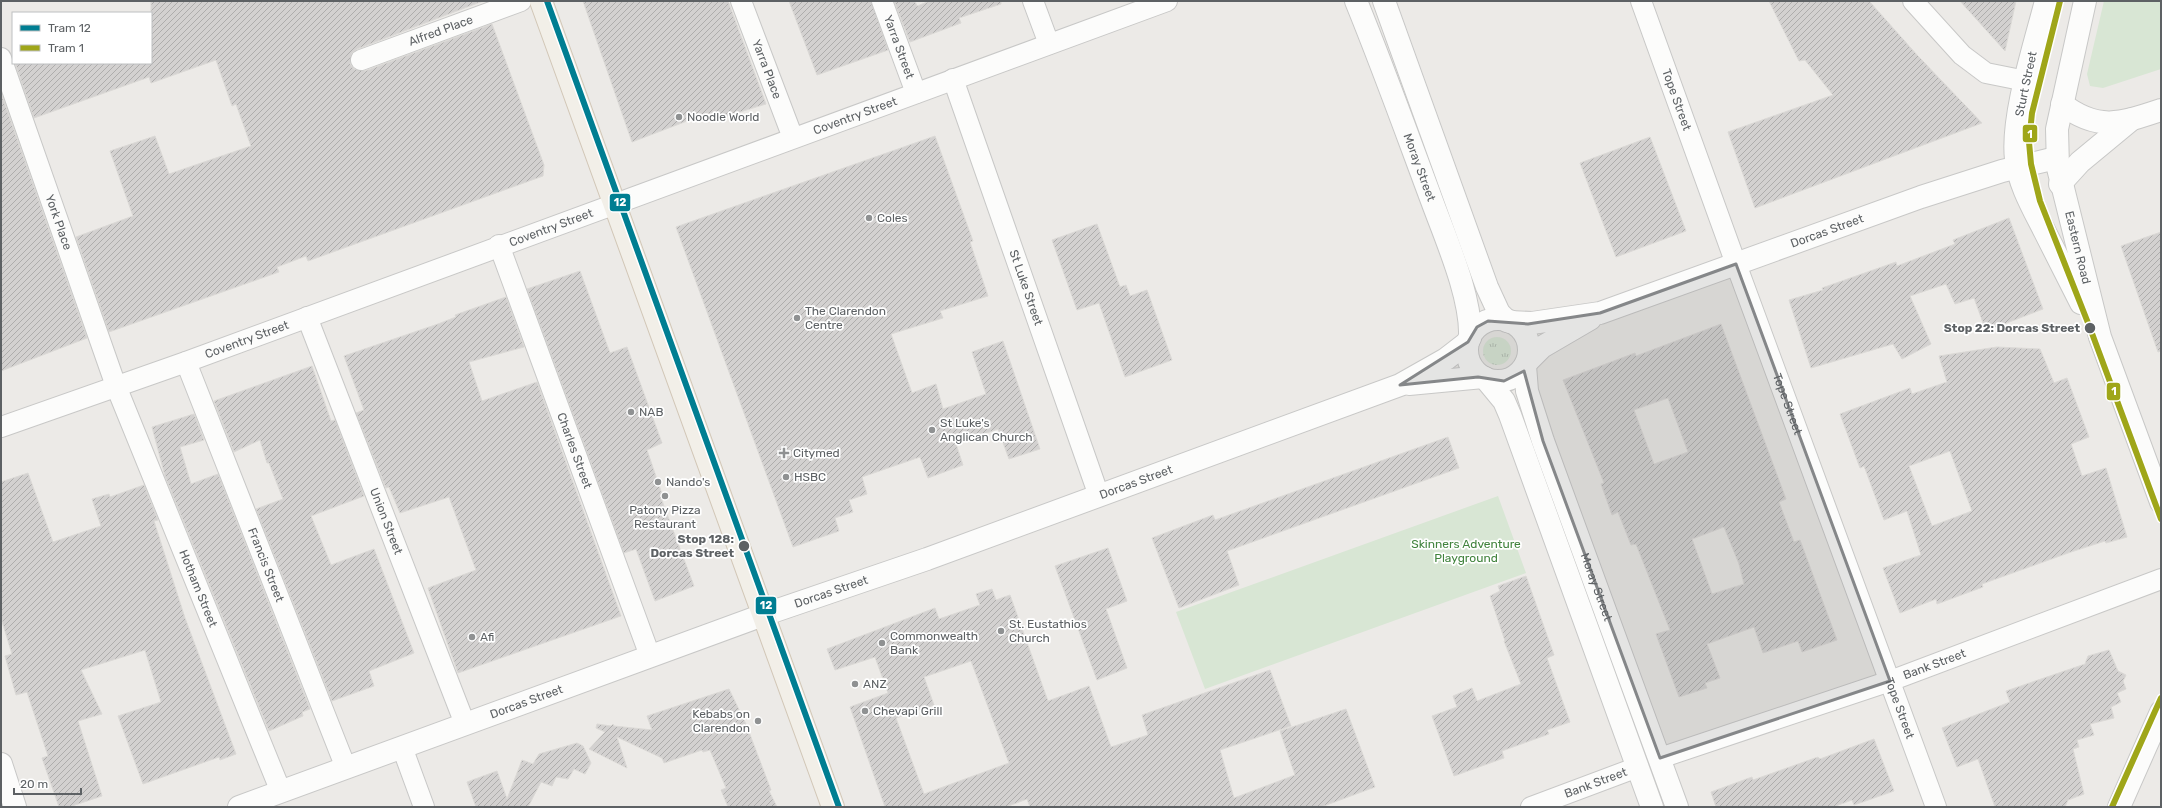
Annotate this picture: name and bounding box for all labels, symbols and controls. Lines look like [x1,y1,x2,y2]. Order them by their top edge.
legend [12,12,152,64]
street label: Alfred Place [407,12,475,49]
street label: Yarra Street [881,13,917,81]
text: Tram 12 [48,21,91,35]
street label: Yarra Place [749,38,785,101]
text: Tram 1 [48,41,84,55]
street label: Sturt Street [2012,50,2040,118]
street label: Tope Street [1659,67,1694,133]
street label: Coventry Street [811,94,899,138]
place label: Noodle World [687,110,760,124]
marker: Noodle World [674,112,684,122]
line badge: 1 [2022,124,2038,143]
text: 1 [2027,128,2033,141]
street label: Moray Street [1401,131,1439,203]
street label: York Place [42,193,75,252]
line badge: 12 [609,193,631,212]
text: 12 [614,196,626,209]
street label: Coventry Street [507,206,595,250]
street label: Eastern Road [2062,210,2094,285]
place label: Coles [877,211,908,225]
street label: Dorcas Street [1788,211,1866,251]
marker: Coles [864,213,874,223]
street label: St Luke Street [1006,248,1046,328]
place label: The Clarendon Centre [805,304,886,332]
marker: The Clarendon Centre [792,313,802,323]
street label: Coventry Street [203,318,291,361]
place label: Stop 22: Dorcas Street [1944,321,2080,335]
marker: Stop 22: Dorcas Street [2083,321,2097,335]
street label: Tope Street [1770,372,1805,437]
line badge: 1 [2106,382,2121,401]
text: 1 [2111,385,2117,398]
place label: NAB [639,405,663,419]
marker: NAB [626,407,636,417]
street label: Charles Street [554,411,595,491]
place label: St Luke's Anglican Church [940,416,1033,444]
marker: St Luke's Anglican Church [927,425,937,435]
place label: Citymed [793,446,840,460]
marker: Citymed [778,447,790,459]
street label: Dorcas Street [1098,462,1175,502]
place label: HSBC [794,470,826,484]
marker: HSBC [781,472,791,482]
place label: Nando's [666,475,710,489]
marker: Nando's [653,477,663,487]
street label: Union Street [367,486,406,557]
marker: Patony Pizza Restaurant [660,491,670,501]
place label: Patony Pizza Restaurant [629,503,701,531]
street label: Francis Street [245,526,287,604]
place label: Stop 128: Dorcas Street [651,532,734,560]
park label: Skinners Adventure Playground [1411,537,1521,565]
marker: Stop 128: Dorcas Street [737,539,751,553]
street label: Hotham Street [176,548,220,629]
street label: Moray Street [1578,551,1615,623]
street label: Dorcas Street [793,573,870,611]
line badge: 12 [755,596,777,615]
text: 12 [760,599,772,612]
place label: St. Eustathios Church [1009,617,1087,645]
marker: St. Eustathios Church [996,626,1006,636]
place label: Commonwealth Bank [890,629,978,657]
place label: Afi [480,630,494,644]
marker: Afi [467,632,477,642]
marker: Commonwealth Bank [877,638,887,648]
street label: Bank Street [1901,646,1968,682]
street label: Tope Street [1882,676,1917,741]
place label: ANZ [863,677,887,691]
marker: ANZ [850,679,860,689]
street label: Dorcas Street [488,682,565,721]
place label: Chevapi Grill [873,704,942,718]
marker: Chevapi Grill [860,706,870,716]
place label: Kebabs on Clarendon [692,707,750,735]
marker: Kebabs on Clarendon [753,716,763,726]
street label: Bank Street [1562,765,1629,801]
scale bar [14,770,81,796]
text: 20 m [20,777,48,791]

